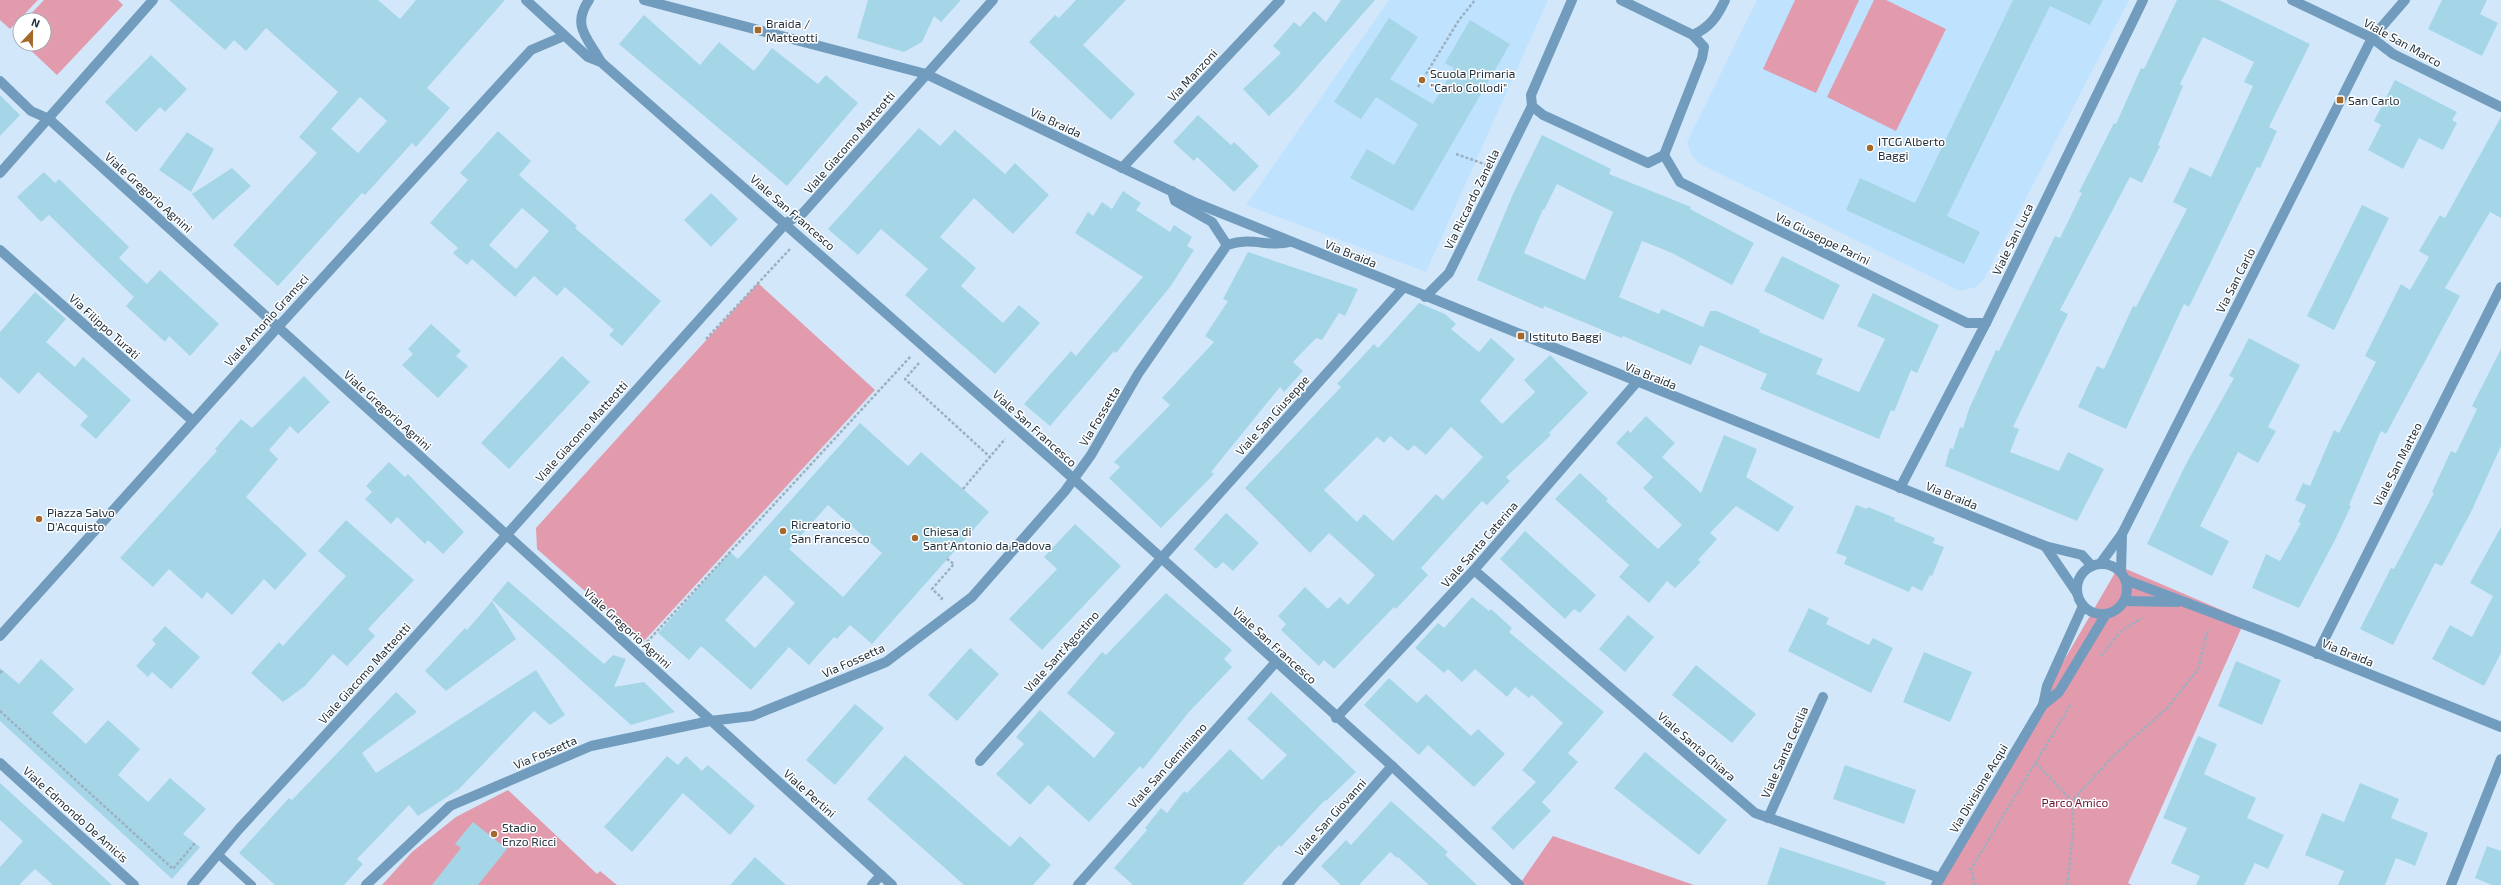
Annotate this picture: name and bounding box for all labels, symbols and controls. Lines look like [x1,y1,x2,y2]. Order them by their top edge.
north arrow [12,12,52,52]
text: N [30,15,42,30]
street label: Viale San Marco [2362,15,2445,69]
place label: Braida / Matteotti [766,16,818,44]
marker: Braida / Matteotti [753,25,763,35]
street label: Via Manzoni [1164,46,1220,104]
place label: Scuola Primaria "Carlo Collodi" [1430,66,1515,94]
marker: Scuola Primaria "Carlo Collodi" [1417,75,1427,85]
street label: Viale Giacomo Matteotti [801,88,897,196]
place label: San Carlo [2348,93,2400,107]
marker: San Carlo [2335,95,2345,105]
street label: Via Braida [1028,104,1084,140]
place label: ITCG Alberto Baggi [1878,134,1945,162]
marker: ITCG Alberto Baggi [1865,143,1875,153]
street label: Via Riccardo Zanella [1441,147,1501,251]
street label: Viale Gregorio Agnini [102,149,196,235]
street label: Viale San Francesco [748,171,839,253]
street label: Viale San Luca [1989,201,2035,277]
street label: Via Giuseppe Parini [1773,209,1873,267]
street label: Via Braida [1323,236,1379,270]
street label: Via San Carlo [2213,245,2257,315]
street label: Viale Antonio Gramsci [221,271,311,369]
street label: Via Filippo Turati [67,291,143,361]
place label: Istituto Baggi [1529,329,1602,343]
marker: Istituto Baggi [1516,331,1526,341]
street label: Via Braida [1623,358,1679,392]
street label: Viale Gregorio Agnini [341,367,435,453]
street label: Viale San Giuseppe [1232,372,1312,458]
street label: Viale Giacomo Matteotti [532,378,630,484]
street label: Via Fossetta [1076,384,1122,448]
street label: Viale San Francesco [990,387,1080,469]
street label: Viale San Matteo [2370,420,2424,508]
street label: Via Braida [1924,478,1980,512]
street label: Viale Santa Caterina [1438,498,1520,590]
place label: Piazza Salvo D'Acquisto [47,505,115,533]
marker: Piazza Salvo D'Acquisto [34,514,44,524]
place label: Ricreatorio San Francesco [791,517,870,545]
place label: Chiesa di Sant'Antonio da Padova [923,524,1051,552]
marker: Ricreatorio San Francesco [778,526,788,536]
marker: Chiesa di Sant'Antonio da Padova [910,533,920,543]
street label: Viale Gregorio Agnini [581,585,675,671]
street label: Viale San Francesco [1230,604,1320,686]
street label: Viale Sant'Agostino [1021,607,1101,695]
street label: Viale Giacomo Matteotti [315,620,413,726]
street label: Via Braida [2320,635,2376,669]
street label: Via Fossetta [820,640,886,680]
street label: Viale Santa Cecilia [1757,704,1811,800]
street label: Viale Santa Chiara [1655,708,1739,784]
street label: Viale San Geminiano [1125,719,1209,811]
street label: Via Fossetta [511,732,579,772]
street label: Via Divisione Acqui [1946,741,2010,835]
street label: Viale Edmondo De Amicis [21,763,131,865]
street label: Viale Pertini [781,766,839,820]
street label: Viale San Giovanni [1291,775,1369,859]
park label: Parco Amico [2042,795,2109,809]
place label: Stadio Enzo Ricci [502,820,556,848]
marker: Stadio Enzo Ricci [489,829,499,839]

